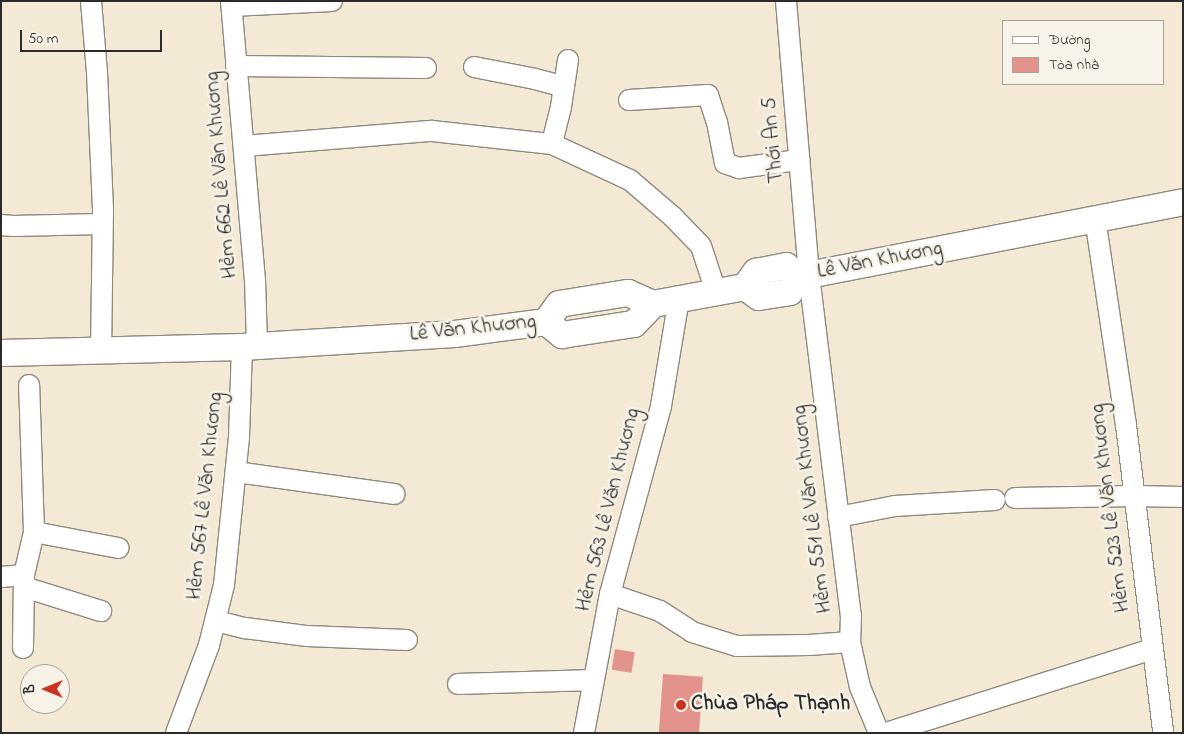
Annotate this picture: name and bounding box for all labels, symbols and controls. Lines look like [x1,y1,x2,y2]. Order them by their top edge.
scale bar [22,20,165,52]
legend [1002,20,1164,85]
text: 50 m [28,28,58,50]
text: Đường [1049,29,1091,51]
text: Tòa nhà [1049,54,1099,76]
street label: Hẻm 662 Lê Văn Khương [200,70,244,280]
street label: Thới An 5 [757,96,791,184]
street label: Lê Văn Khương [815,236,945,286]
street label: Lê Văn Khương [408,309,538,349]
street label: Hẻm 567 Lê Văn Khương [182,391,230,601]
street label: Hẻm 523 Lê Văn Khương [1085,402,1137,614]
street label: Hẻm 551 Lê Văn Khương [787,403,839,615]
street label: Hẻm 563 Lê Văn Khương [571,405,647,615]
north arrow [20,664,70,714]
text: B [20,684,41,694]
place label: Chùa Pháp Thạnh [691,692,850,718]
marker: Chùa Pháp Thạnh [675,699,687,711]

